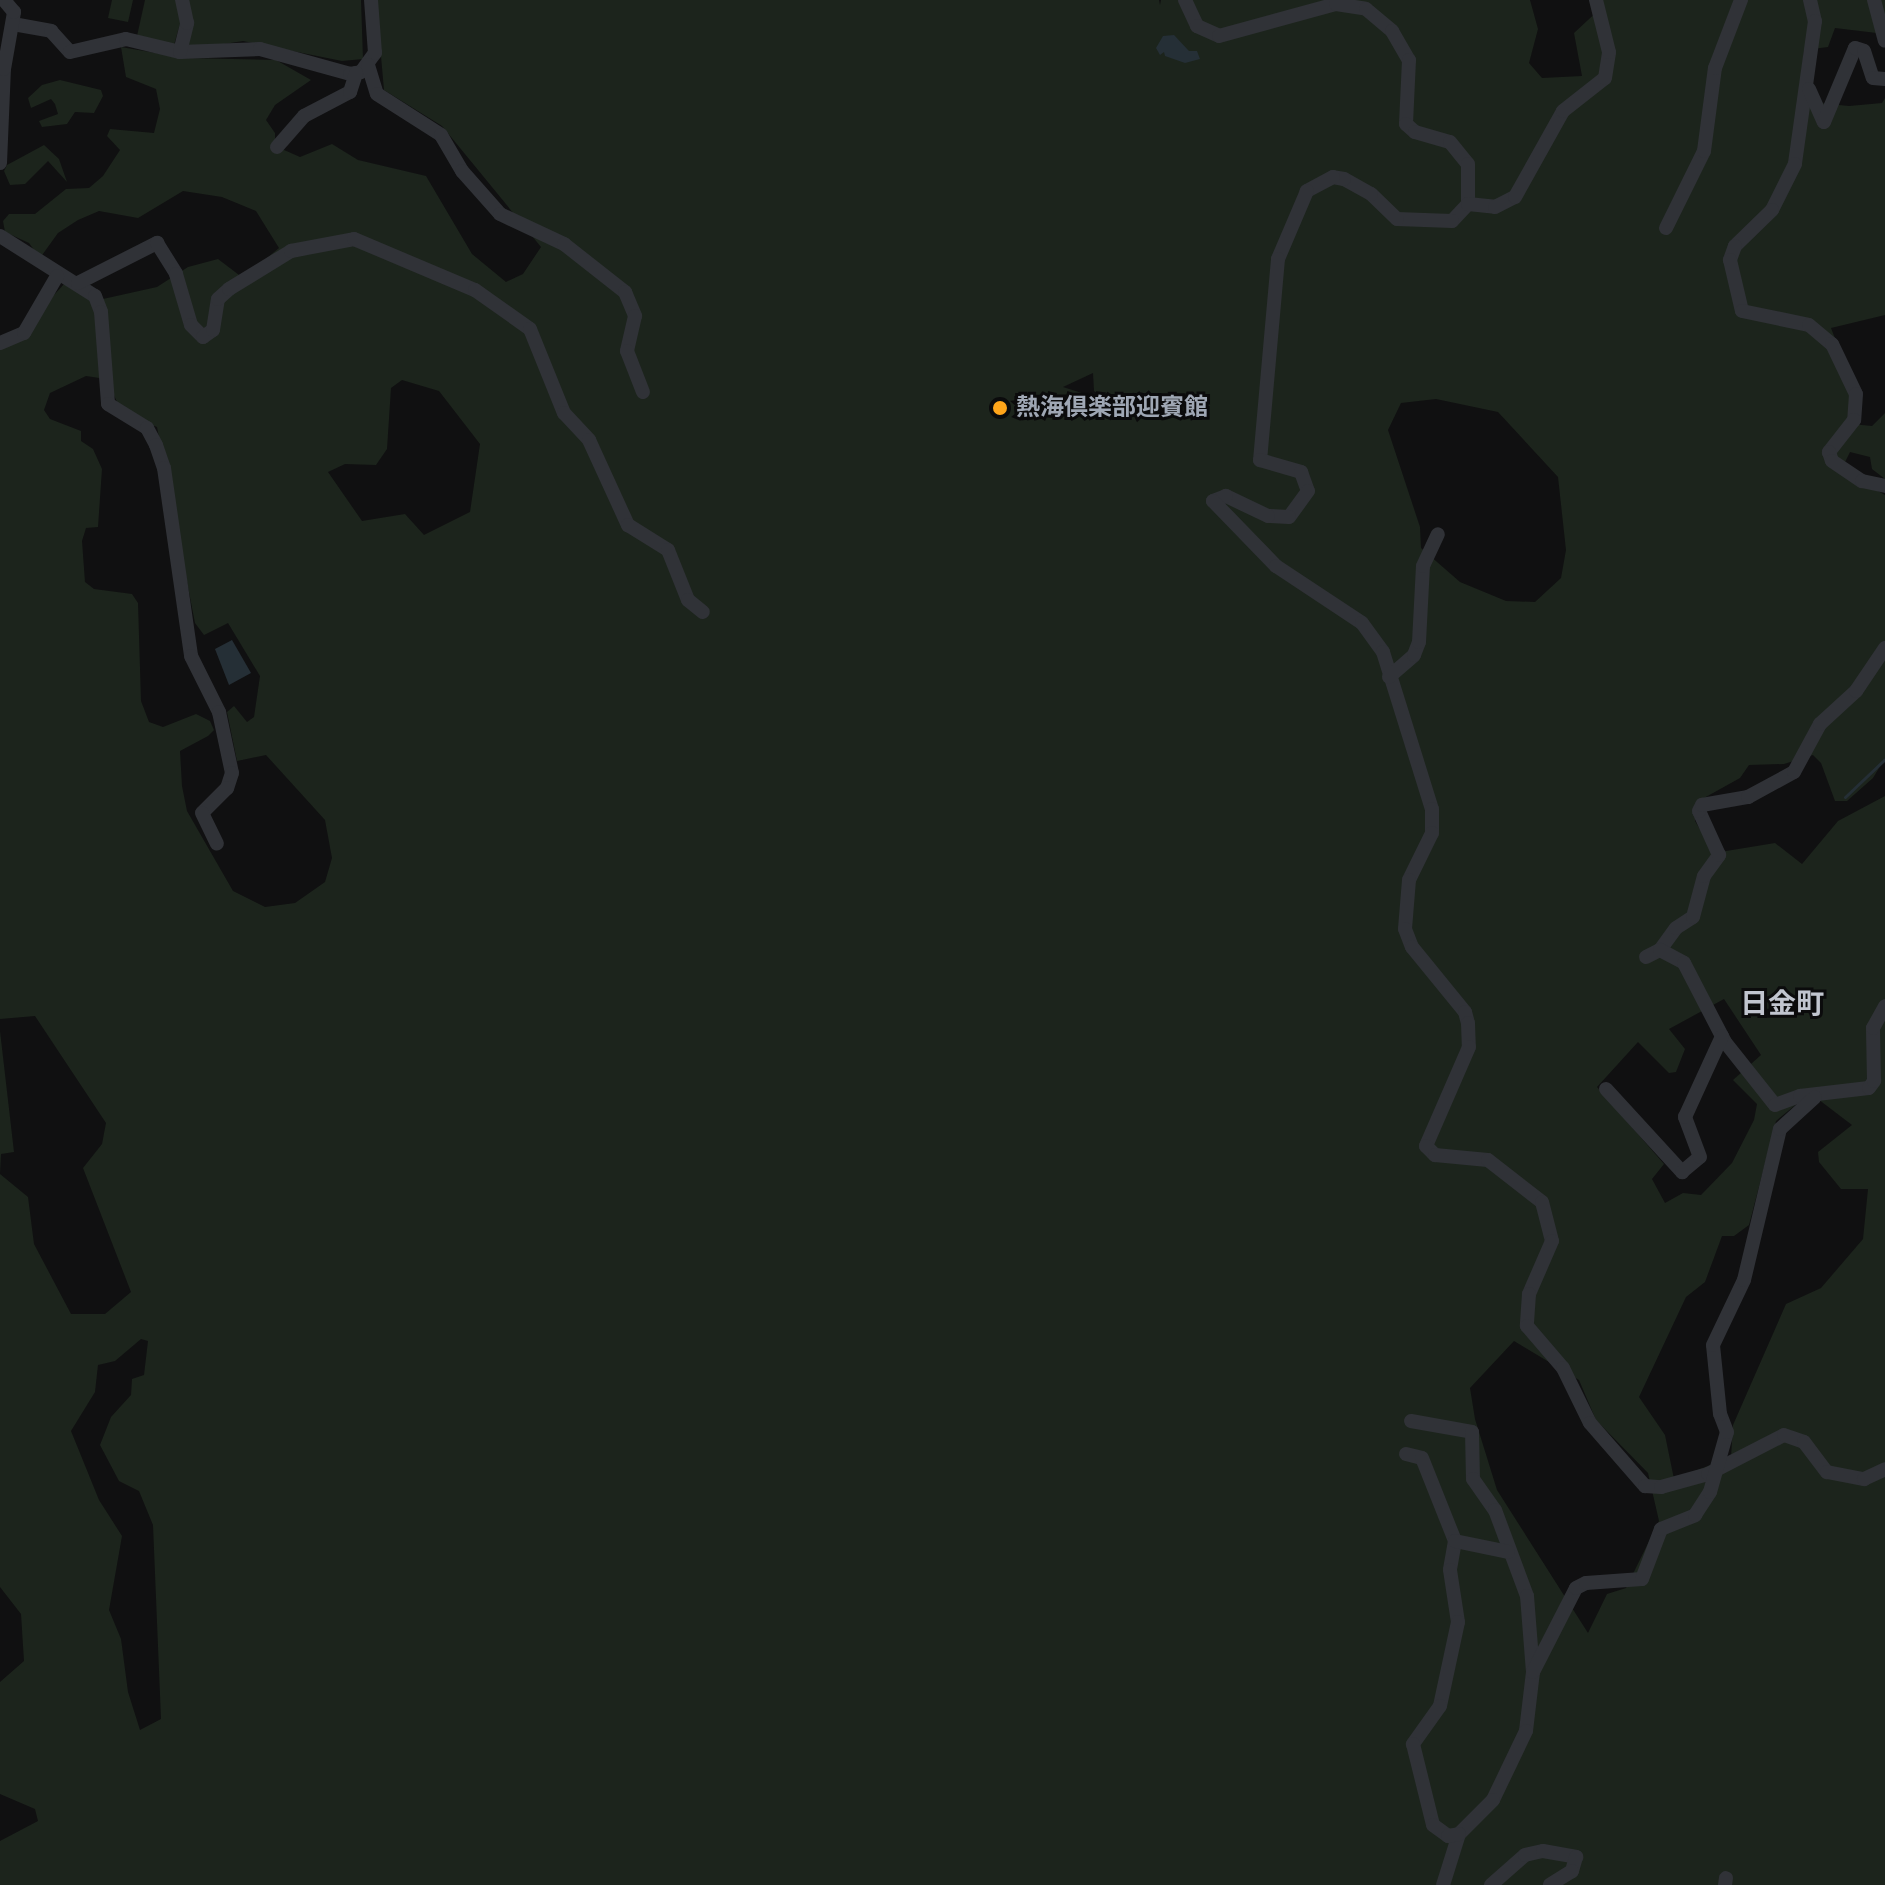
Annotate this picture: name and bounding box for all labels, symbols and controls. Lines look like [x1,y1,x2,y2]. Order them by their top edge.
place label: 熱海倶楽部迎賓館 [1016,394,1208,422]
marker: 熱海倶楽部迎賓館 [991,399,1009,417]
district label: 日金町 [1740,987,1824,1021]

